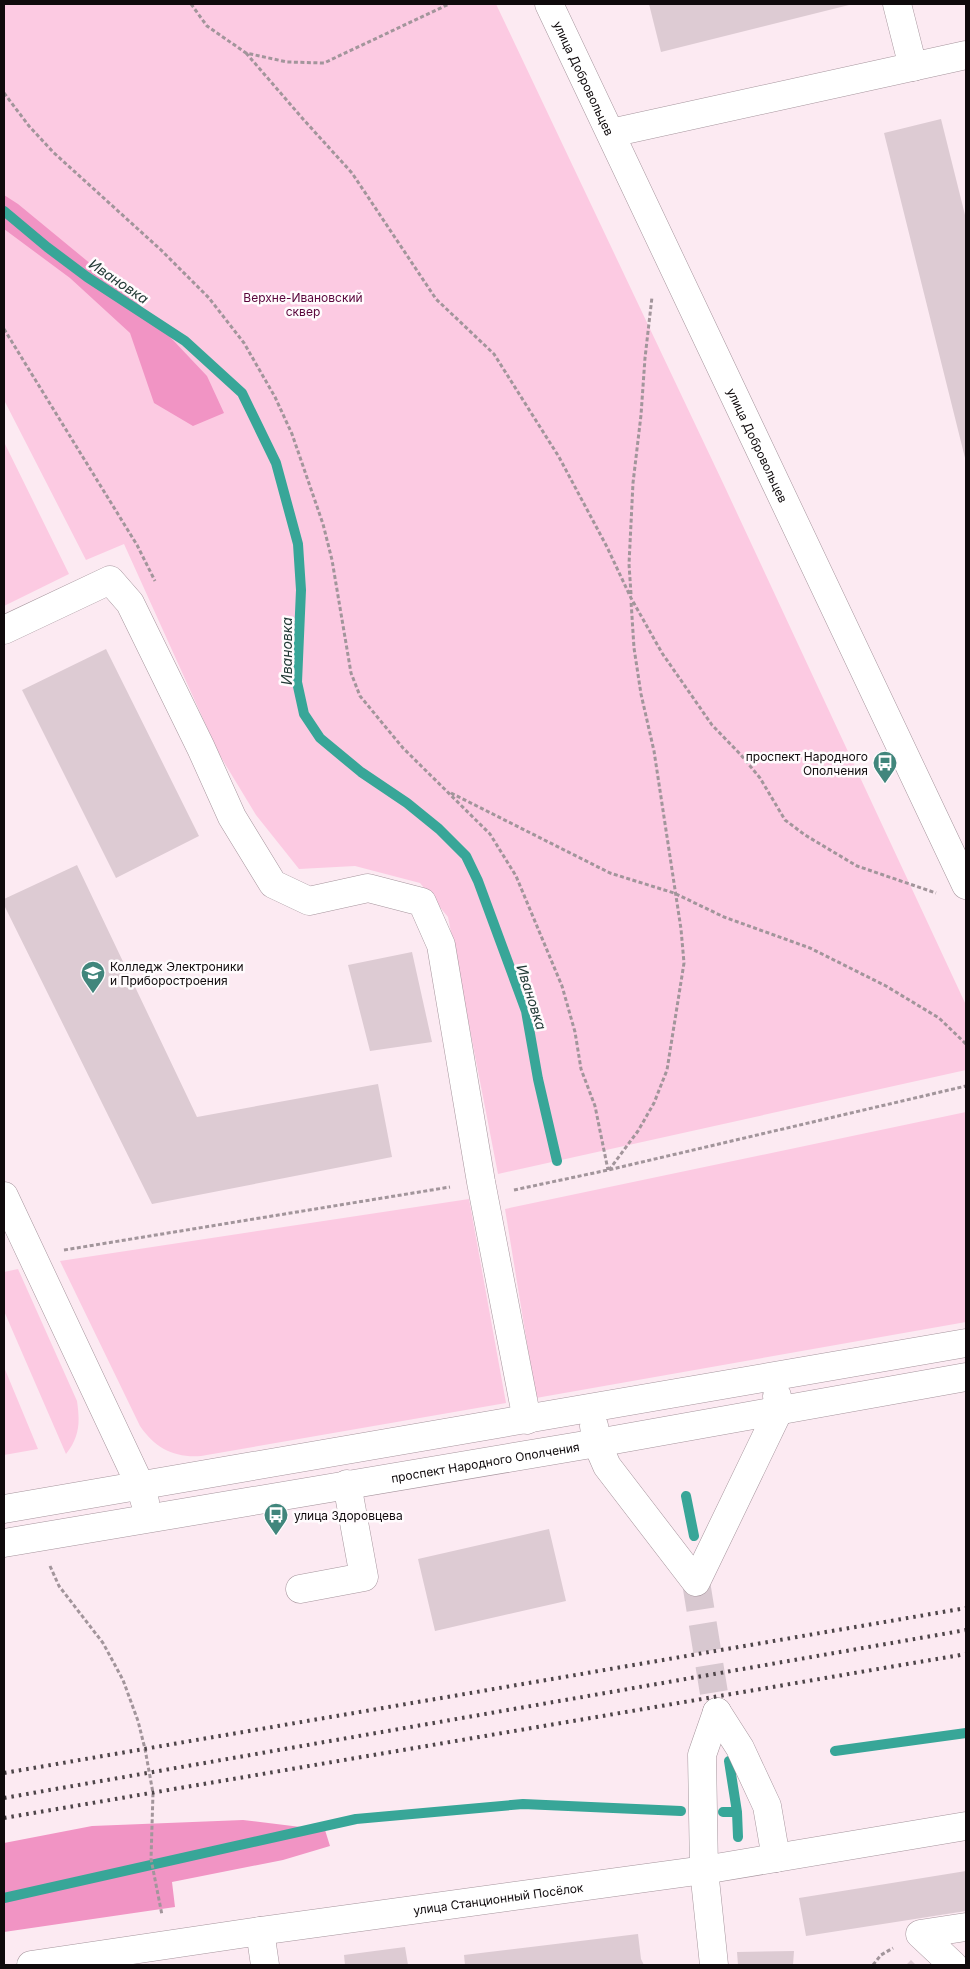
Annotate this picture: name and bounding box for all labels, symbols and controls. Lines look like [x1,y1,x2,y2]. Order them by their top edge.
street label: улица Добровольцев [551,19,618,138]
water label: Ивановка [86,255,152,307]
park label: Верхне-Ивановский сквер [243,290,363,319]
street label: улица Добровольцев [724,385,791,505]
water label: Ивановка [278,617,295,685]
place label: проспект Народного Ополчения [746,749,868,778]
bus stop icon: проспект Народного Ополчения [872,750,898,784]
place label: Колледж Электроники и Приборостроения [110,959,244,988]
school or university icon: Колледж Электроники и Приборостроения [80,960,106,994]
water label: Ивановка [513,962,551,1032]
street label: проспект Народного Ополчения [390,1439,581,1485]
bus stop icon: улица Здоровцева [263,1502,289,1536]
place label: улица Здоровцева [294,1508,403,1523]
street label: улица Станционный Посёлок [412,1879,585,1917]

